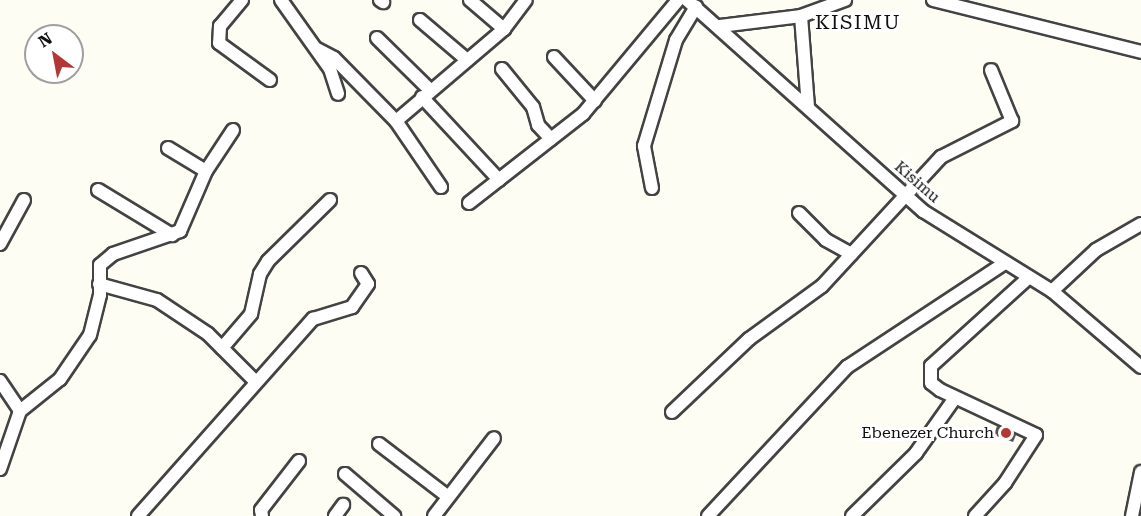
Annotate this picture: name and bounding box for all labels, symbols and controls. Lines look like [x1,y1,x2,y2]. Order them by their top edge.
district label: KISIMU [815,10,901,34]
north arrow [24,24,84,84]
text: N [35,29,56,51]
street label: Kisimu [890,157,944,207]
place label: Ebenezer Church [861,423,994,443]
marker: Ebenezer Church [999,426,1013,440]

